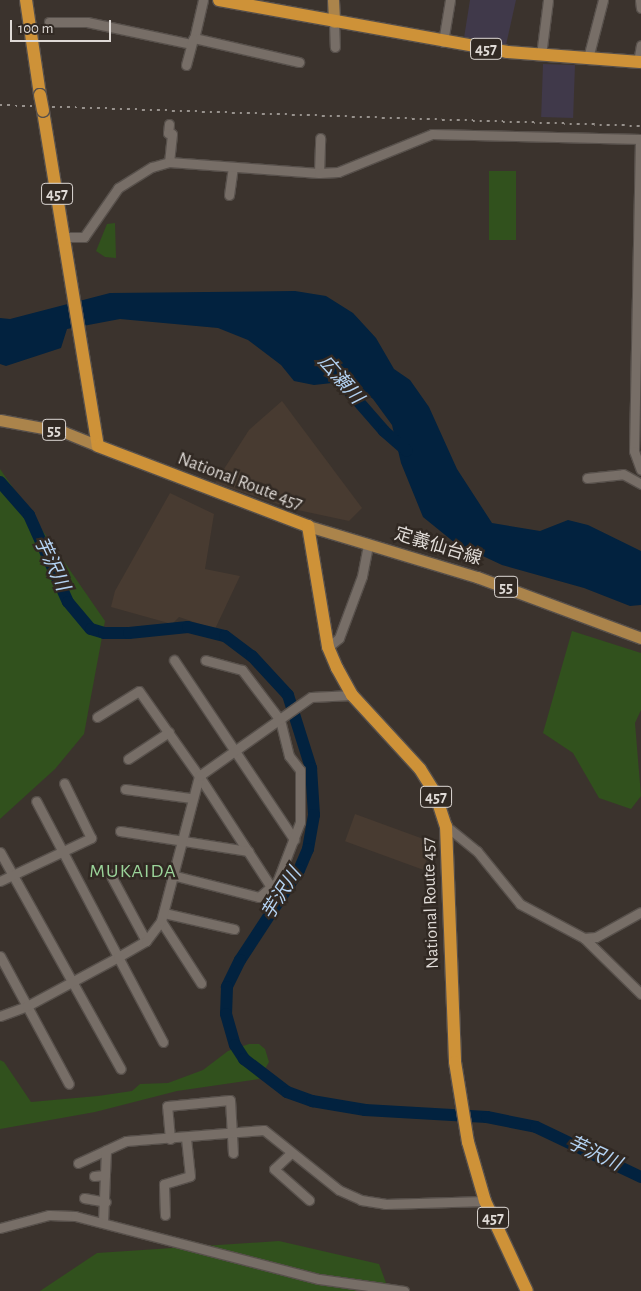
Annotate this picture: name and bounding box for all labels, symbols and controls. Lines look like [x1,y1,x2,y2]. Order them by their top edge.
scale bar [12,10,114,42]
text: 100 m [18,21,53,36]
road number: 457 [470,36,502,62]
road number: 457 [41,180,73,208]
water label: 広瀬川 [313,351,367,409]
road number: 55 [42,416,66,444]
street label: National Route 457 [175,448,305,516]
street label: 定義仙台線 [392,524,484,570]
water label: 芋沢川 [29,533,73,595]
road number: 55 [494,574,518,600]
road number: 457 [420,784,452,810]
street label: National Route 457 [418,837,444,969]
district label: MUKAIDA [88,859,178,883]
water label: 芋沢川 [257,864,307,924]
water label: 芋沢川 [563,1132,625,1176]
road number: 457 [477,1204,509,1232]

